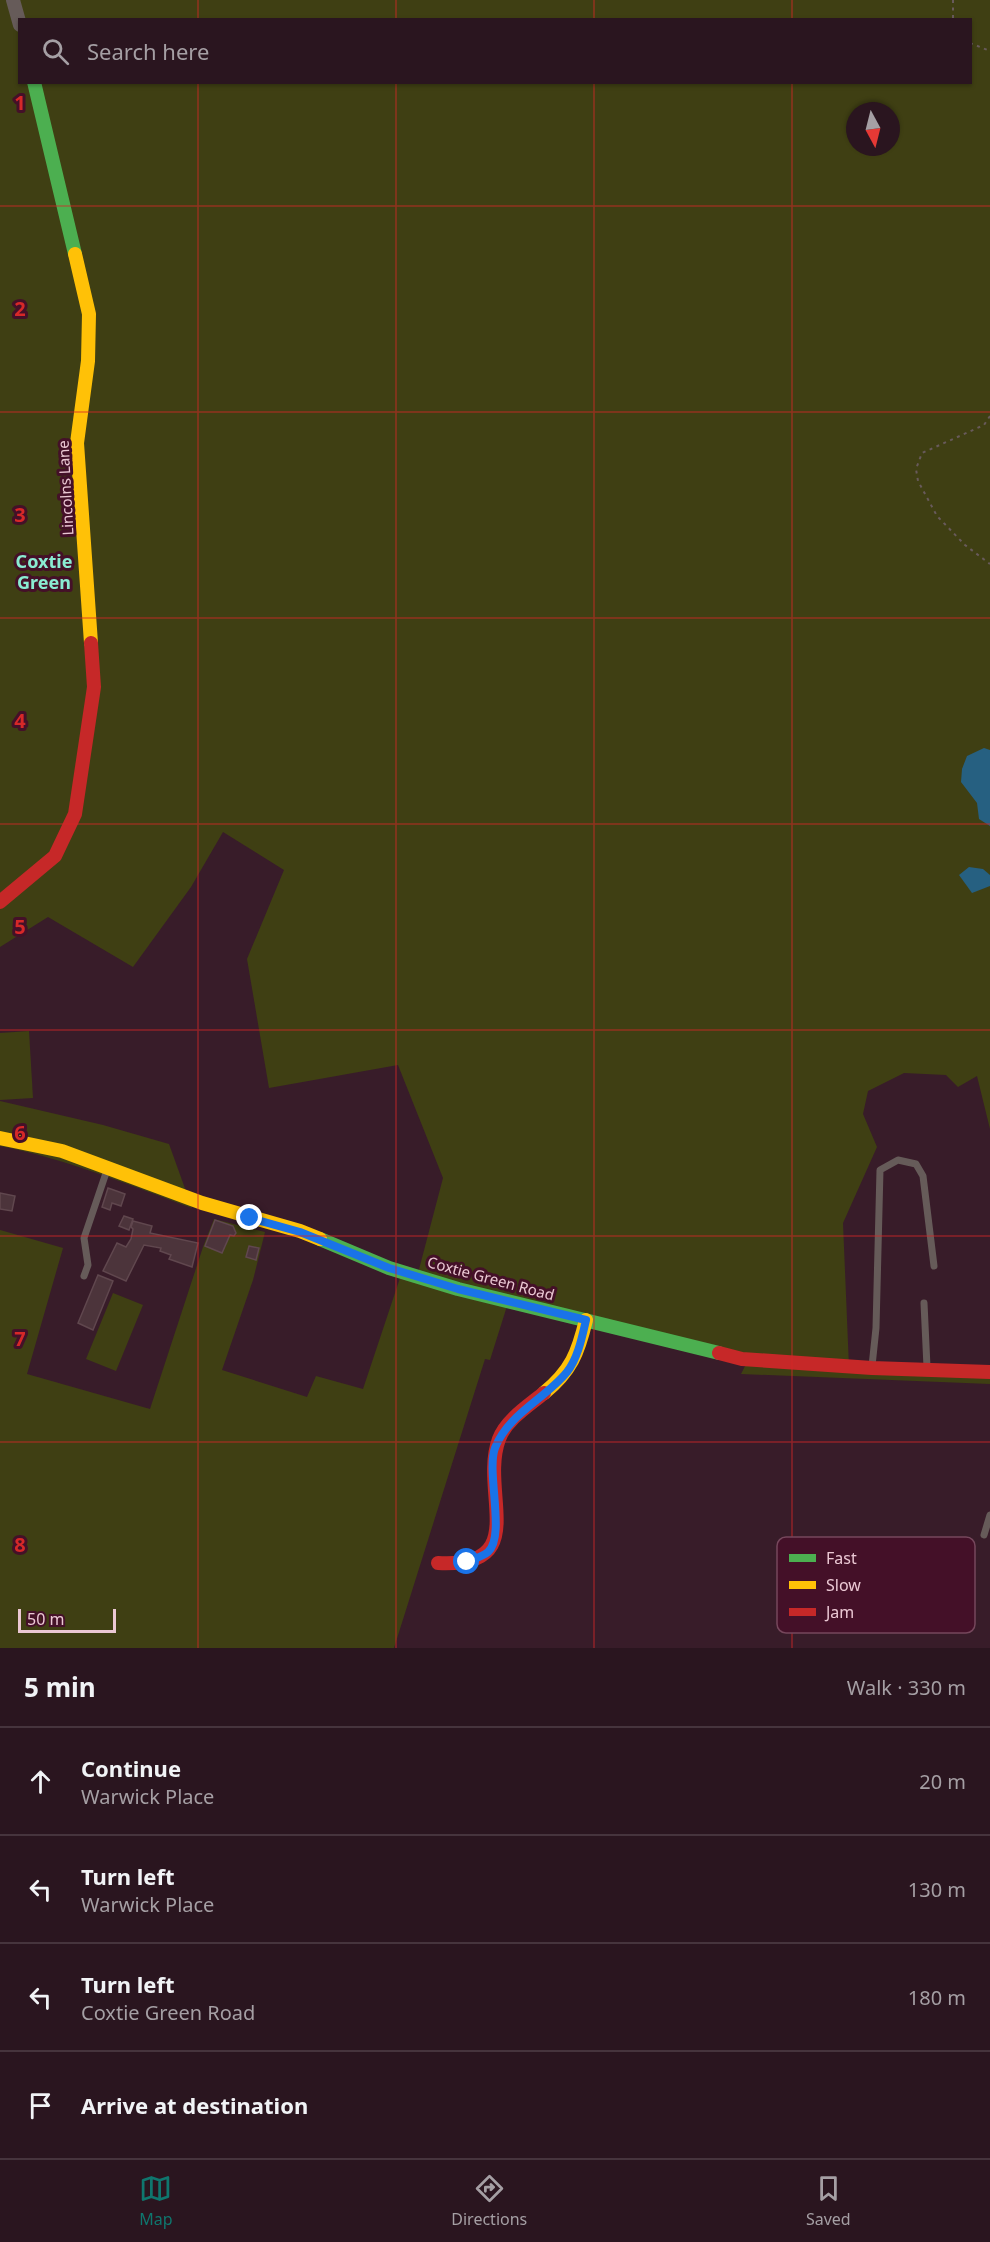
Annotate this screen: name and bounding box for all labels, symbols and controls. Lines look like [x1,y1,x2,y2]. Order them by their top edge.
search box [18,18,972,84]
icon: search [39,35,72,68]
text: Search here [87,36,209,66]
text: 1 [14,89,26,116]
north arrow [846,102,900,156]
text: 2 [14,295,26,322]
street label: Lincolns Lane [53,440,77,536]
text: 3 [14,501,26,528]
district label: Coxtie Green [16,549,72,594]
text: 4 [14,707,26,734]
text: 5 [14,913,26,940]
text: 6 [14,1119,26,1146]
route end [236,1204,262,1230]
street label: Coxtie Green Road [425,1251,557,1305]
text: 7 [14,1325,26,1352]
text: 8 [14,1531,26,1558]
legend [777,1537,975,1633]
text: Fast [826,1547,857,1569]
route start [453,1548,479,1574]
text: Slow [826,1574,861,1596]
text: Jam [824,1601,854,1623]
scale bar [18,1606,116,1634]
text: 50 m [27,1608,64,1630]
text: 5 min [24,1669,96,1705]
text: Walk · 330 m [847,1674,966,1701]
text: Continue [81,1753,181,1783]
icon: ahead [24,1765,57,1798]
text: 20 m [919,1768,966,1795]
text: Warwick Place [81,1783,214,1810]
text: Turn left [81,1861,175,1891]
icon: left [24,1873,57,1906]
text: 130 m [908,1876,966,1903]
text: Warwick Place [81,1891,214,1918]
text: Turn left [81,1969,175,1999]
icon: left [24,1981,57,2014]
text: 180 m [908,1984,966,2011]
text: Coxtie Green Road [81,1999,255,2026]
icon: arrive [24,2089,57,2122]
text: Arrive at destination [81,2090,308,2120]
tab: Map [139,2172,173,2230]
tab: Directions [451,2172,527,2230]
tab: Saved [806,2172,851,2230]

